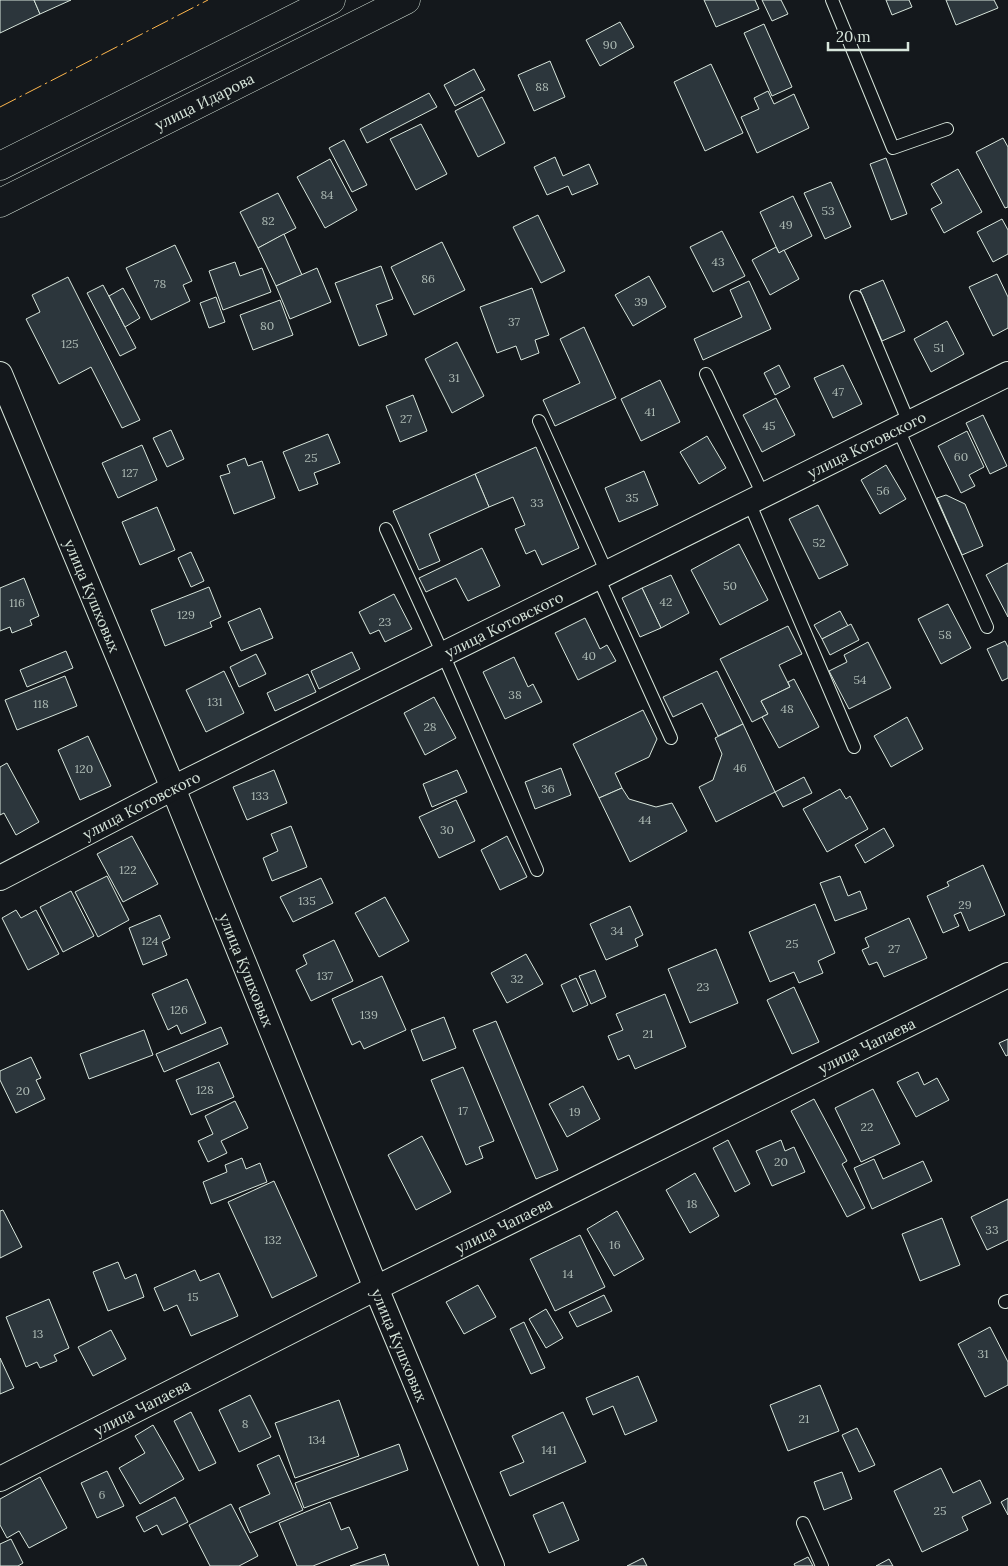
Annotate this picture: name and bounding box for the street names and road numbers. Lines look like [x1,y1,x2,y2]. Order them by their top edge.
street label: улица Идарова [151,68,257,134]
street label: улица Котовского [804,407,929,482]
street label: улица Кушховых [60,536,125,655]
street label: улица Котовского [441,587,566,661]
street label: улица Котовского [79,767,203,843]
street label: улица Кушховых [215,910,278,1030]
street label: улица Чапаева [815,1013,918,1077]
street label: улица Чапаева [452,1193,555,1257]
street label: улица Кушховых [368,1285,432,1404]
street label: улица Чапаева [90,1374,194,1439]

